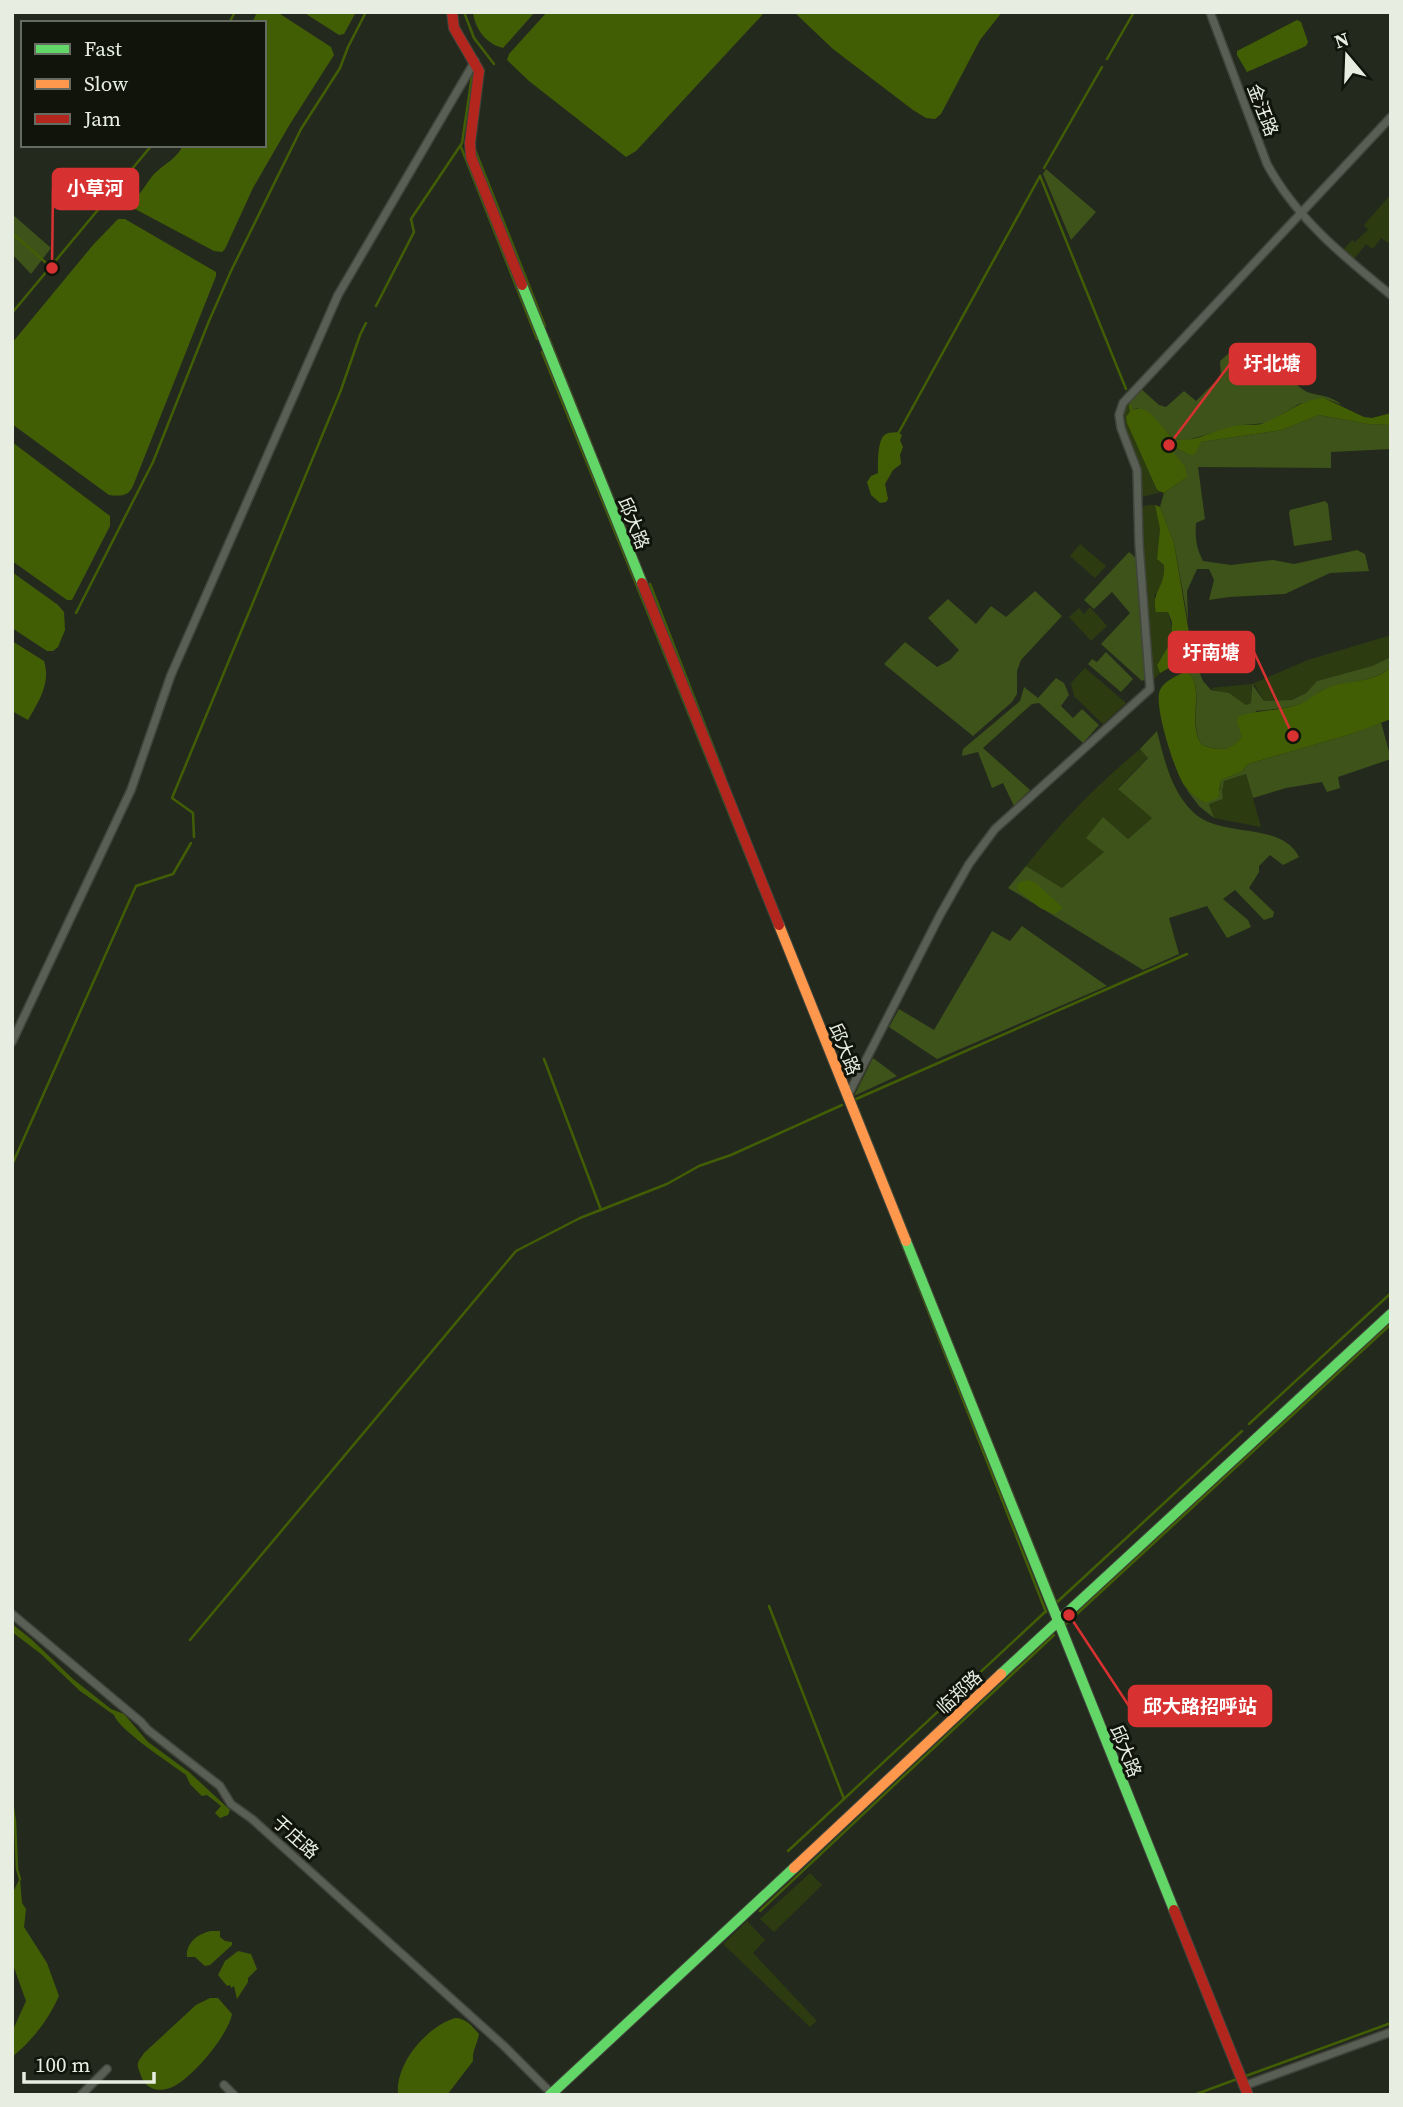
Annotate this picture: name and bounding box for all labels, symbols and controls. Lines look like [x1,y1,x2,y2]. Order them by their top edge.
legend [21,21,266,147]
north arrow [1312,21,1382,91]
text: N [1331,25,1352,54]
text: Fast [84,34,122,63]
text: Slow [84,69,128,98]
street label: 金汪路 [1242,80,1284,140]
text: Jam [83,104,121,133]
callout: 小草河 [53,169,138,209]
text: 小草河 [66,175,124,201]
callout: 圩北塘 [1230,344,1315,384]
text: 圩北塘 [1243,350,1301,376]
street label: 邱大路 [612,493,656,553]
callout: 圩南塘 [1169,632,1254,672]
text: 圩南塘 [1182,639,1240,665]
street label: 邱大路 [823,1019,867,1079]
street label: 临郑路 [931,1664,987,1720]
callout: 邱大路招呼站 [1129,1686,1271,1726]
text: 邱大路招呼站 [1143,1693,1257,1719]
street label: 邱大路 [1104,1721,1148,1781]
street label: 于庄路 [268,1810,324,1864]
scale bar [24,2040,154,2084]
text: 100 m [35,2050,90,2079]

